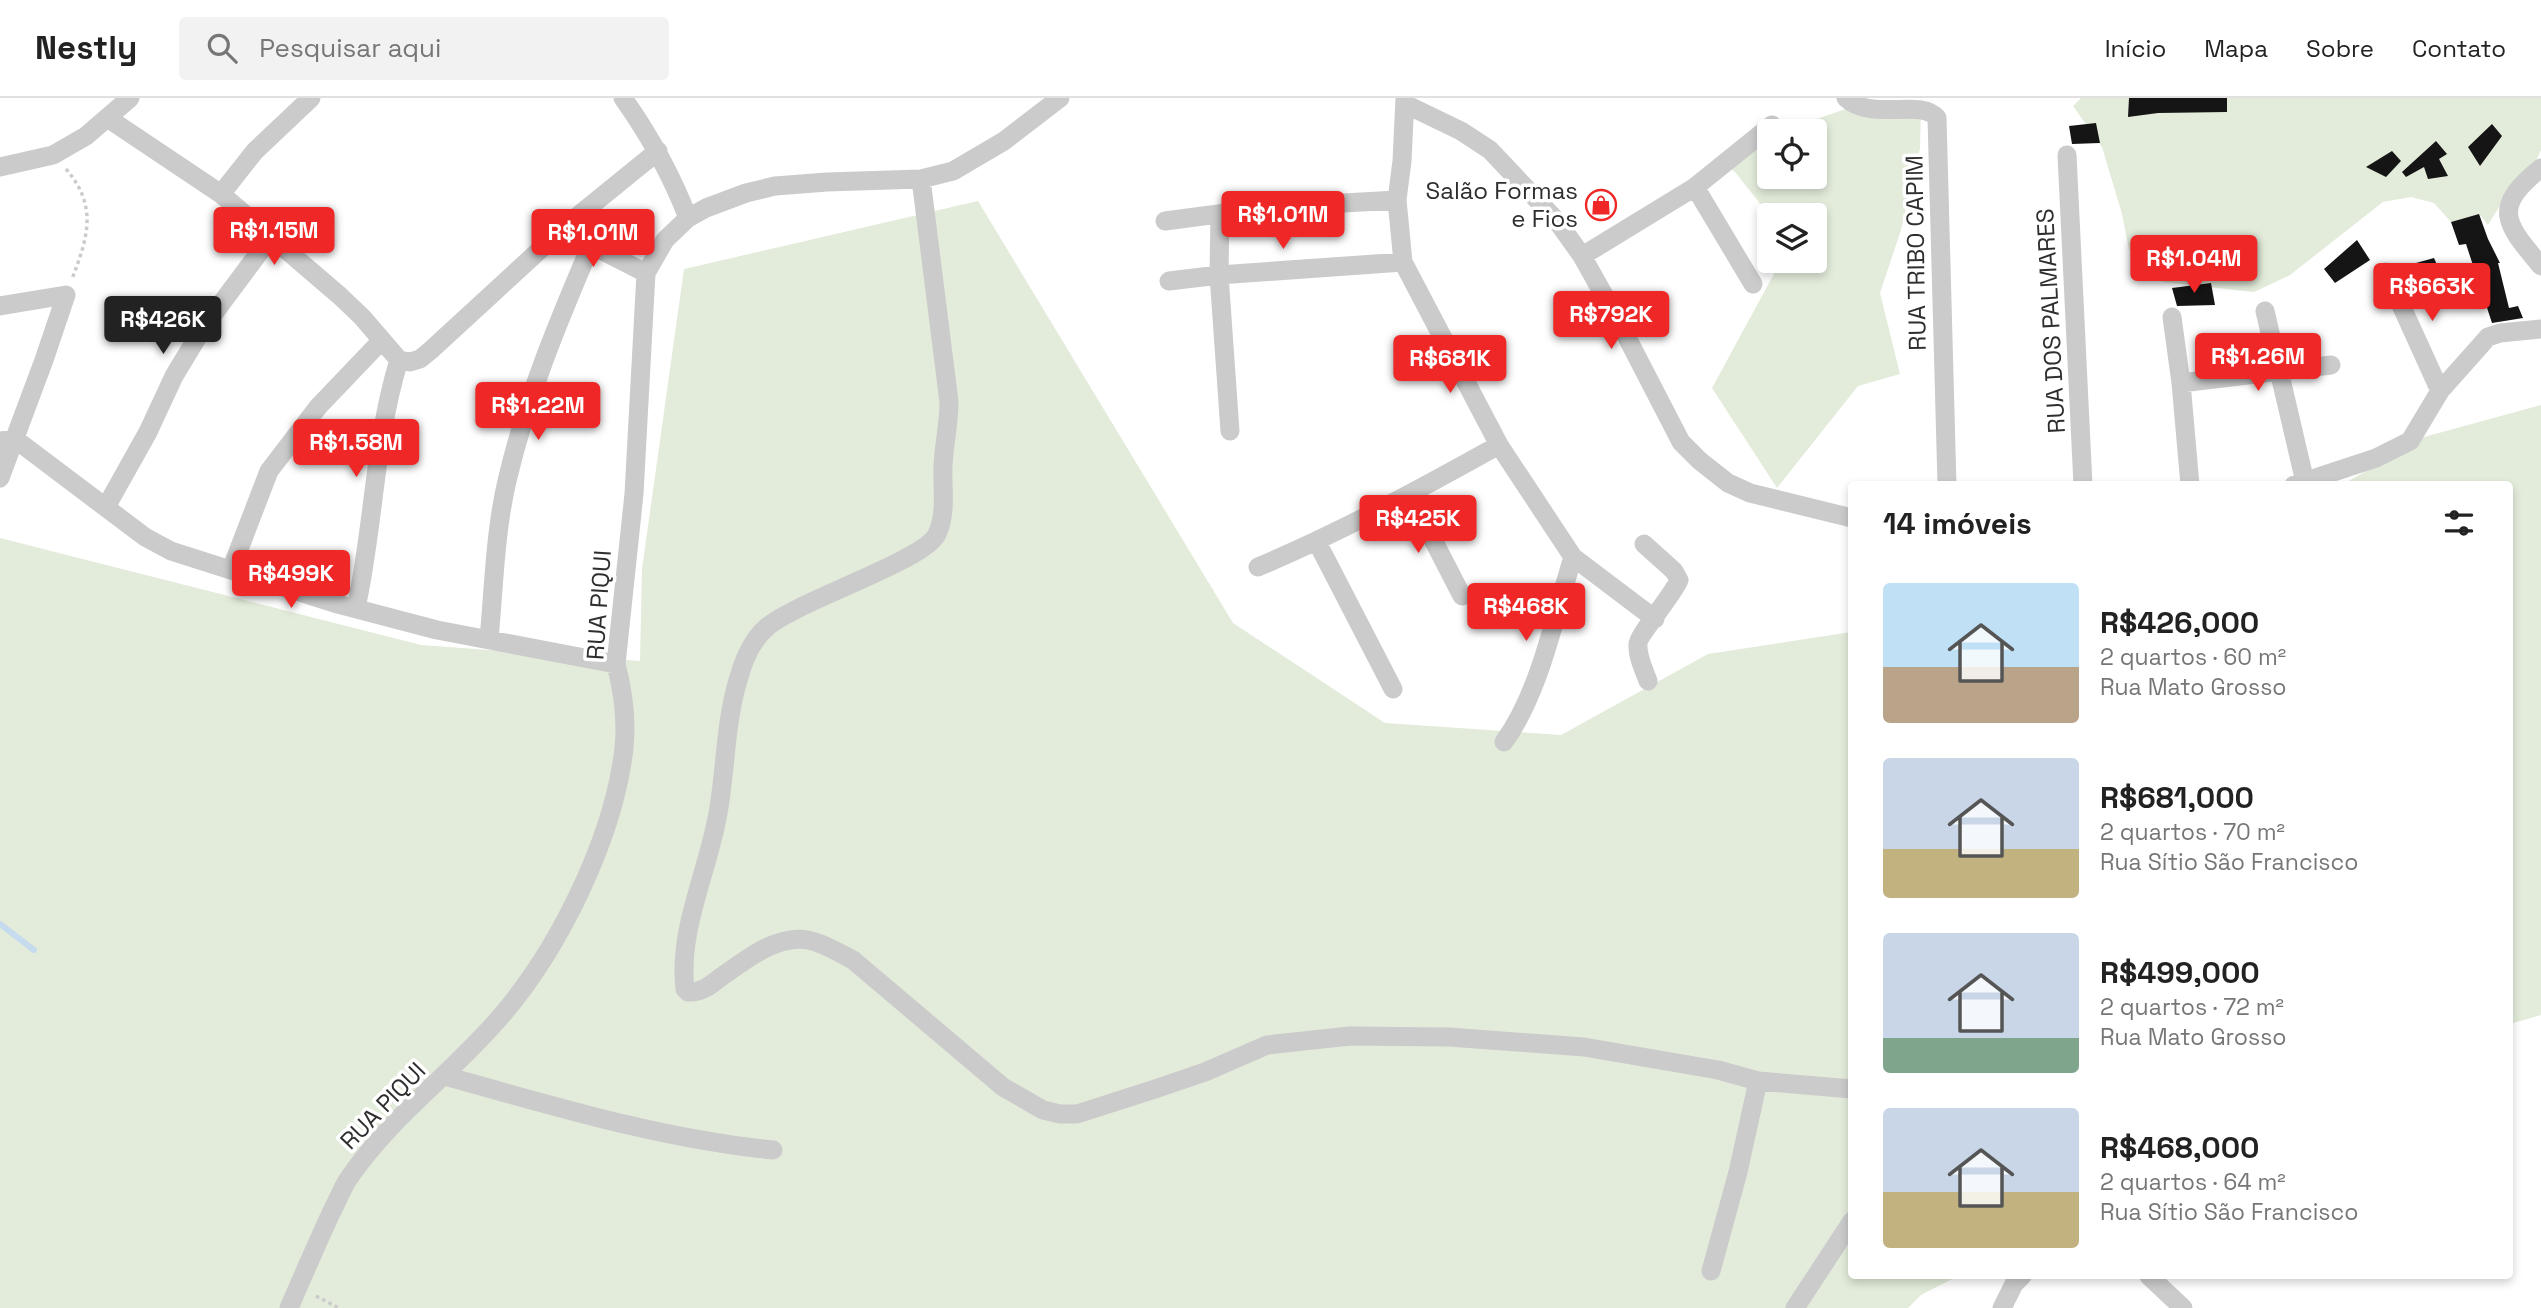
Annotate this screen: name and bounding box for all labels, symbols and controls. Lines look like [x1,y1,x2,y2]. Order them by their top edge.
search box [179,17,669,80]
text: Nestly [35,27,137,69]
icon: search [203,29,241,67]
text: Pesquisar aqui [259,31,441,65]
text: Início [2105,33,2166,64]
text: Mapa [2204,33,2268,64]
text: Sobre [2306,33,2374,64]
text: Contato [2412,33,2506,64]
map controls [1757,119,1827,273]
button: locate [1757,119,1827,189]
street label: RUA TRIBO CAPIM [1898,155,1933,351]
place label: Salão Formas e Fios [1425,175,1578,234]
shop icon: Salão Formas e Fios [1584,188,1618,222]
pin: R$1.01M [1218,192,1348,251]
text: R$1.01M [1237,199,1329,229]
button: layers [1757,203,1827,273]
pin: R$1.15M [209,208,339,267]
street label: RUA DOS PALMARES [2029,208,2072,434]
pin: R$1.01M [528,209,658,269]
text: R$1.15M [229,215,319,245]
text: R$1.01M [547,217,639,247]
pin: R$1.04M [2129,236,2259,295]
text: R$1.04M [2146,243,2242,273]
pin: R$663K [2375,264,2489,323]
text: R$663K [2389,271,2475,301]
pin: R$792K [1554,292,1668,351]
pin: R$426K [106,296,220,356]
text: R$792K [1569,299,1653,329]
text: R$426K [120,304,206,334]
pin: R$1.26M [2193,334,2323,393]
pin: R$681K [1393,336,1507,395]
text: R$1.26M [2211,341,2305,371]
text: R$681K [1409,343,1491,373]
pin: R$1.22M [473,382,603,442]
text: R$1.22M [491,390,585,420]
pin: R$1.58M [291,420,421,479]
text: R$1.58M [309,427,403,457]
pin: R$425K [1361,496,1475,555]
text: R$425K [1376,503,1460,533]
text: 14 imóveis [1883,504,2032,543]
icon: filters [2440,504,2478,542]
street label: RUA PIQUI [579,549,618,661]
pin: R$499K [234,550,348,610]
text: R$499K [248,558,334,588]
pin: R$468K [1469,584,1583,643]
text: R$468K [1483,591,1569,621]
text: R$426,000 [2100,603,2259,642]
icon: home [1939,611,2023,695]
text: 2 quartos · 60 m² [2100,642,2286,672]
text: Rua Mato Grosso [2100,672,2287,702]
text: R$681,000 [2100,778,2254,817]
icon: home [1939,786,2023,870]
text: 2 quartos · 70 m² [2100,817,2285,847]
text: Rua Sítio São Francisco [2100,847,2358,877]
text: R$499,000 [2100,953,2260,992]
icon: home [1939,961,2023,1045]
text: 2 quartos · 72 m² [2100,992,2284,1022]
text: Rua Mato Grosso [2100,1022,2287,1052]
street label: RUA PIQUI [333,1055,432,1156]
text: R$468,000 [2100,1128,2260,1167]
icon: home [1939,1136,2023,1220]
text: 2 quartos · 64 m² [2100,1167,2286,1197]
text: Rua Sítio São Francisco [2100,1197,2358,1227]

